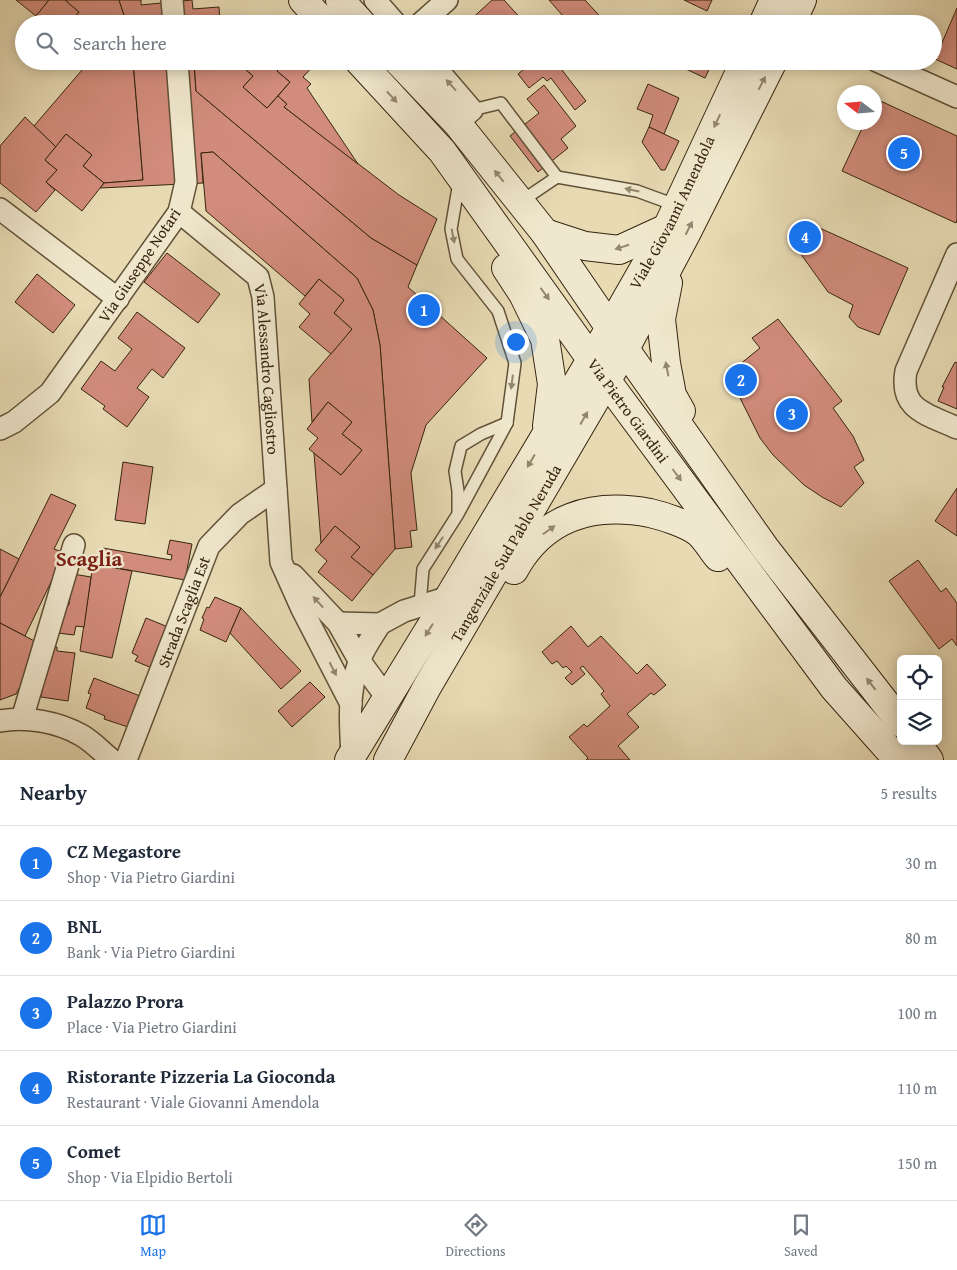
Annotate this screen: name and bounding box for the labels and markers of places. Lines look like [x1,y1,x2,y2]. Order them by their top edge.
pin: 5 [888,134,920,172]
pin: 4 [789,218,821,256]
pin: 1 [408,291,440,329]
pin: 2 [725,361,757,399]
pin: 3 [776,395,808,433]

